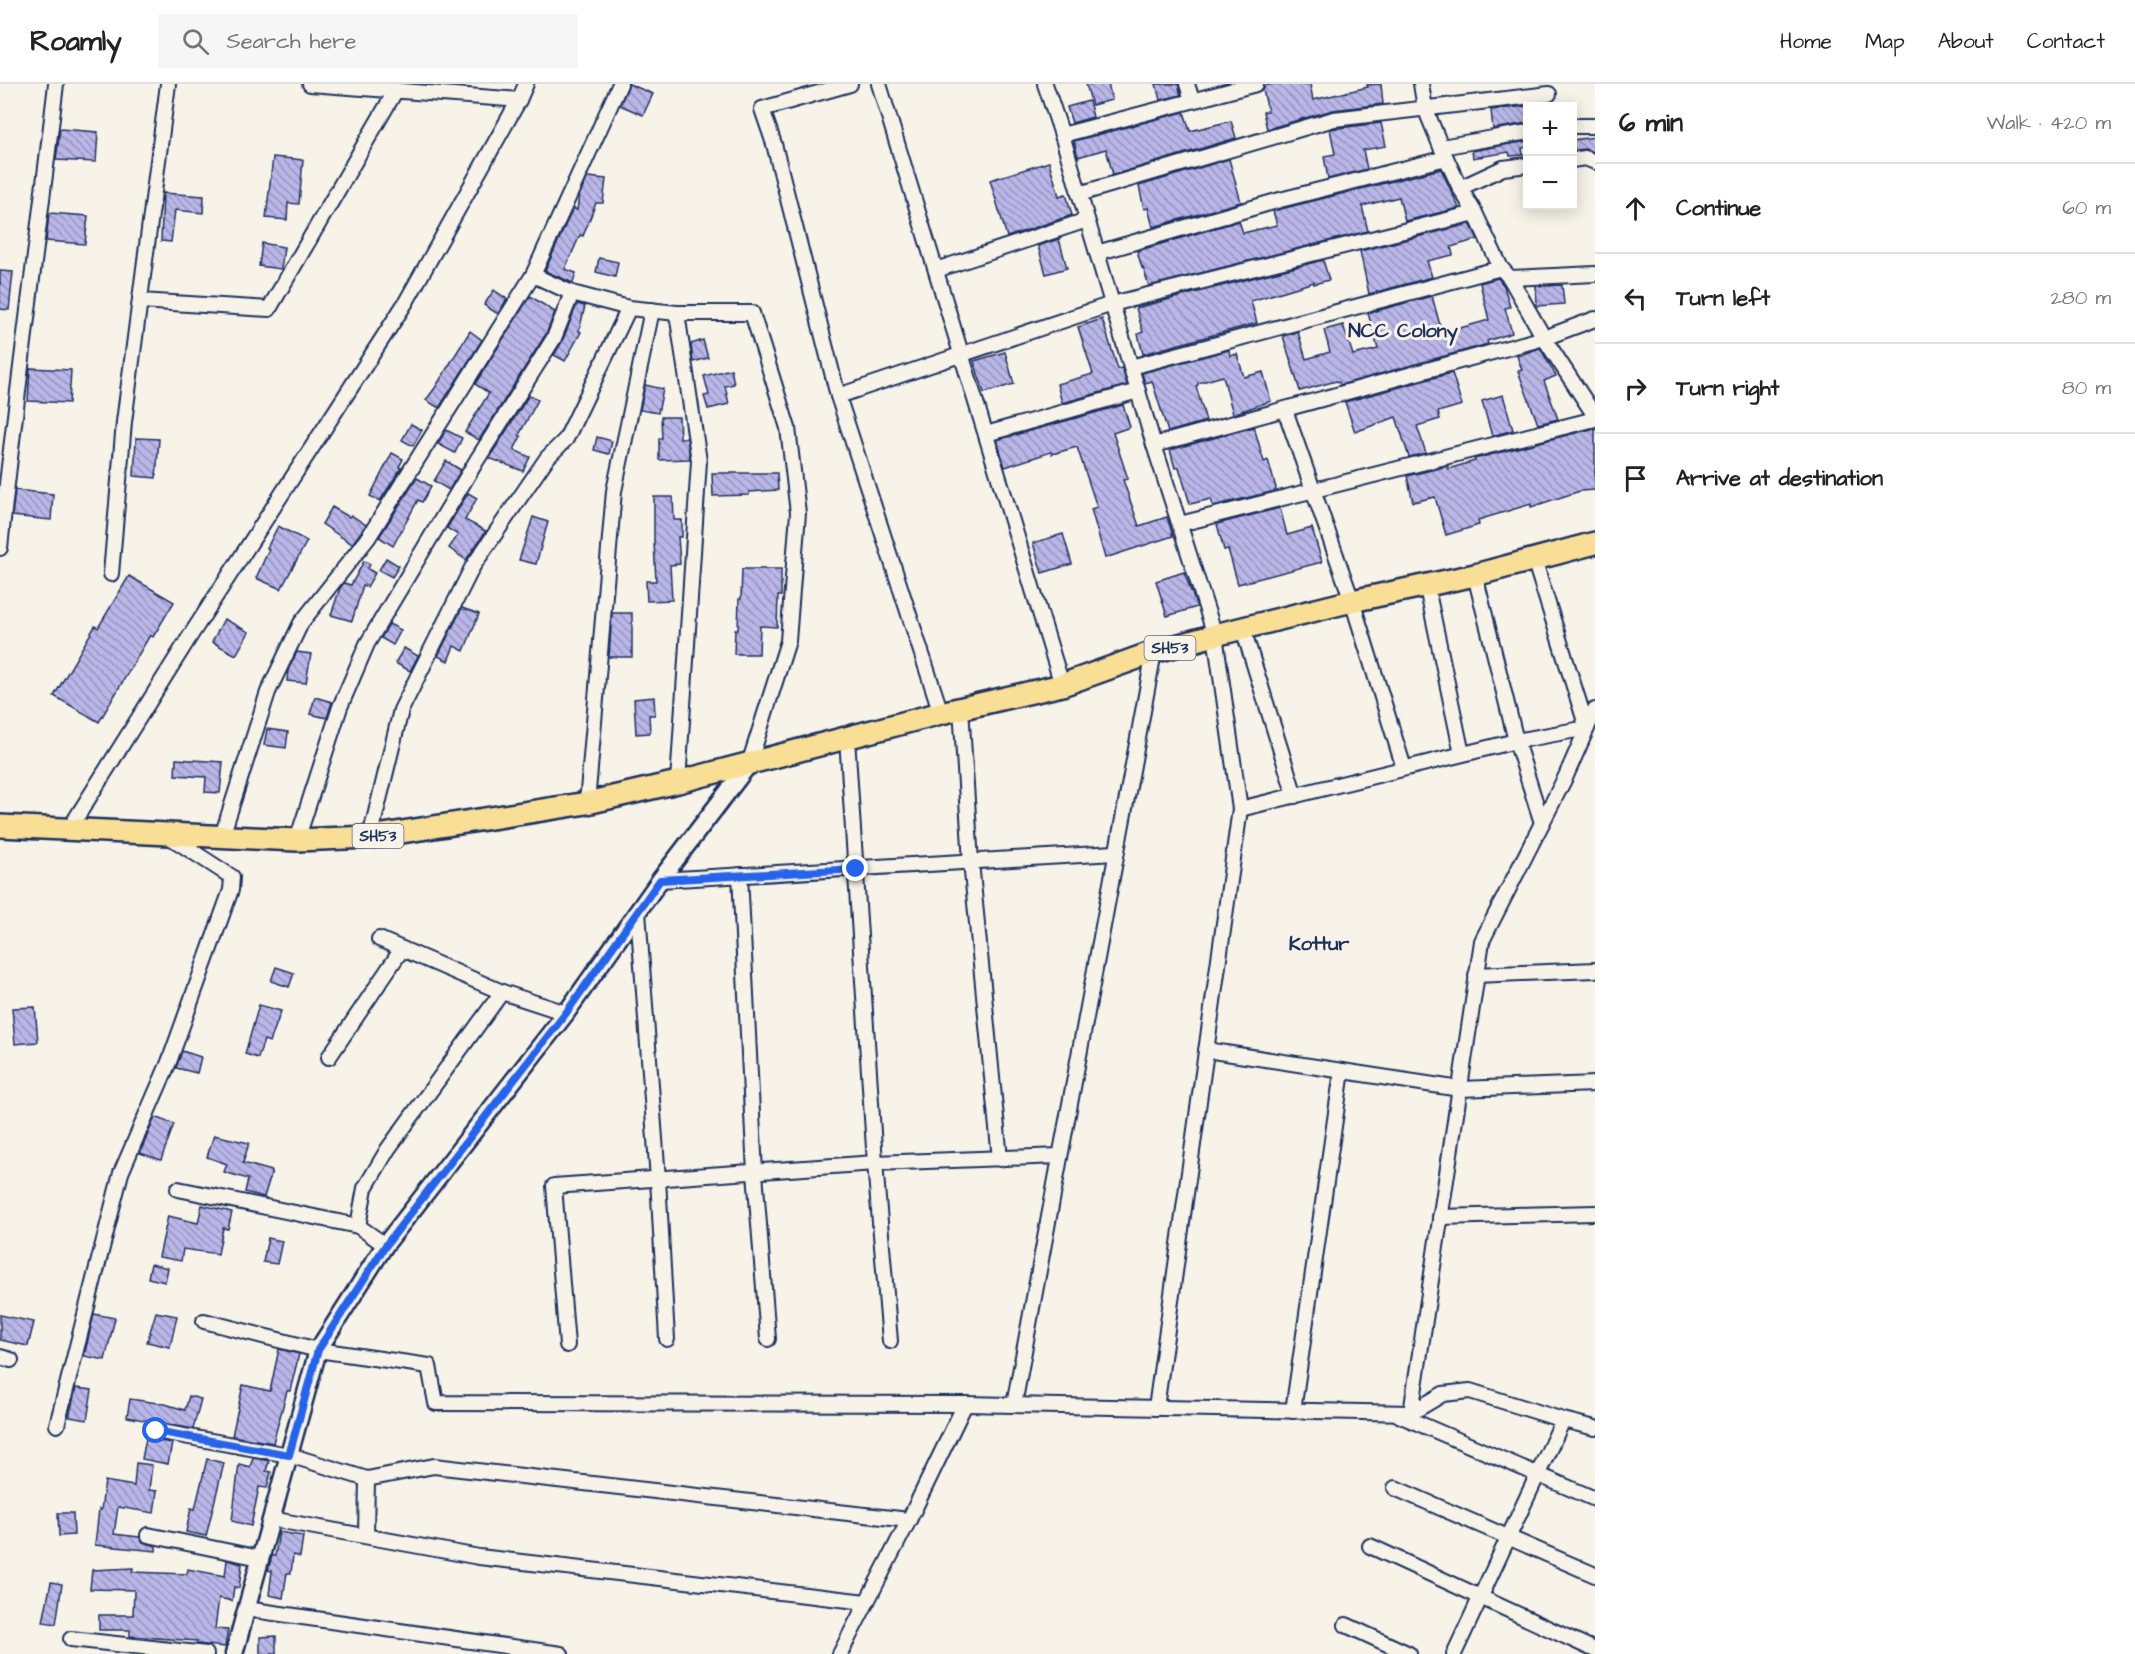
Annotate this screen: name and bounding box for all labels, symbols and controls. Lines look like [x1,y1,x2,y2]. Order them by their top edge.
search box [158,14,578,68]
text: Roamly [30,22,122,61]
icon: search [179,25,212,58]
text: Search here [227,26,356,57]
text: Home [1780,27,1832,56]
text: Map [1865,27,1905,56]
text: About [1938,27,1994,56]
text: Contact [2027,27,2105,56]
map controls [1523,102,1577,210]
button: + [1523,102,1577,156]
text: 6 min [1619,105,1683,141]
text: Walk · 420 m [1987,109,2111,137]
button: − [1523,156,1577,210]
icon: ahead [1619,192,1652,225]
text: Continue [1676,193,1761,224]
text: 60 m [2062,194,2111,222]
icon: left [1619,282,1652,315]
text: Turn left [1676,283,1770,314]
text: 280 m [2050,284,2111,312]
district label: NCC Colony [1348,317,1458,346]
icon: right [1619,372,1652,405]
text: Turn right [1676,373,1779,404]
text: 80 m [2062,374,2111,402]
icon: arrive [1619,462,1652,495]
text: Arrive at destination [1676,463,1883,494]
road number: SH53 [1144,636,1196,660]
road number: SH53 [352,824,404,848]
route end [842,855,868,881]
district label: Kottur [1289,930,1350,958]
route start [142,1417,168,1443]

